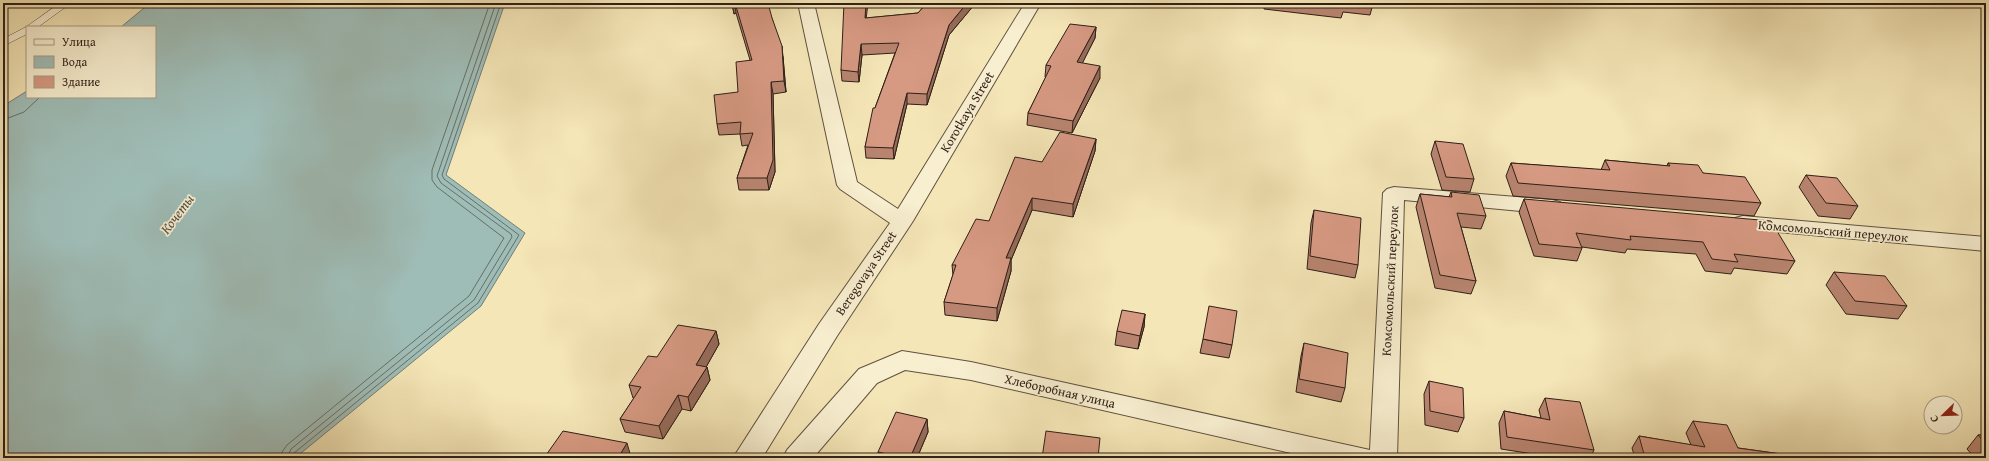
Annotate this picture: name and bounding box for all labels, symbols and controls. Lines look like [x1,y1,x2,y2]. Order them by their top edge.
legend [26,26,156,98]
text: Улица [62,33,96,50]
text: Вода [62,53,87,70]
street label: Korotkaya Street [935,67,999,156]
text: Здание [62,73,101,90]
water label: Кочеты [155,190,199,238]
street label: Комсомольский переулок [1377,205,1403,356]
street label: Комсомольский переулок [1757,215,1909,247]
street label: Beregovaya Street [831,227,902,319]
street label: Хлеборобная улица [1003,369,1118,413]
north arrow [1923,395,1963,435]
text: С [1925,413,1942,425]

